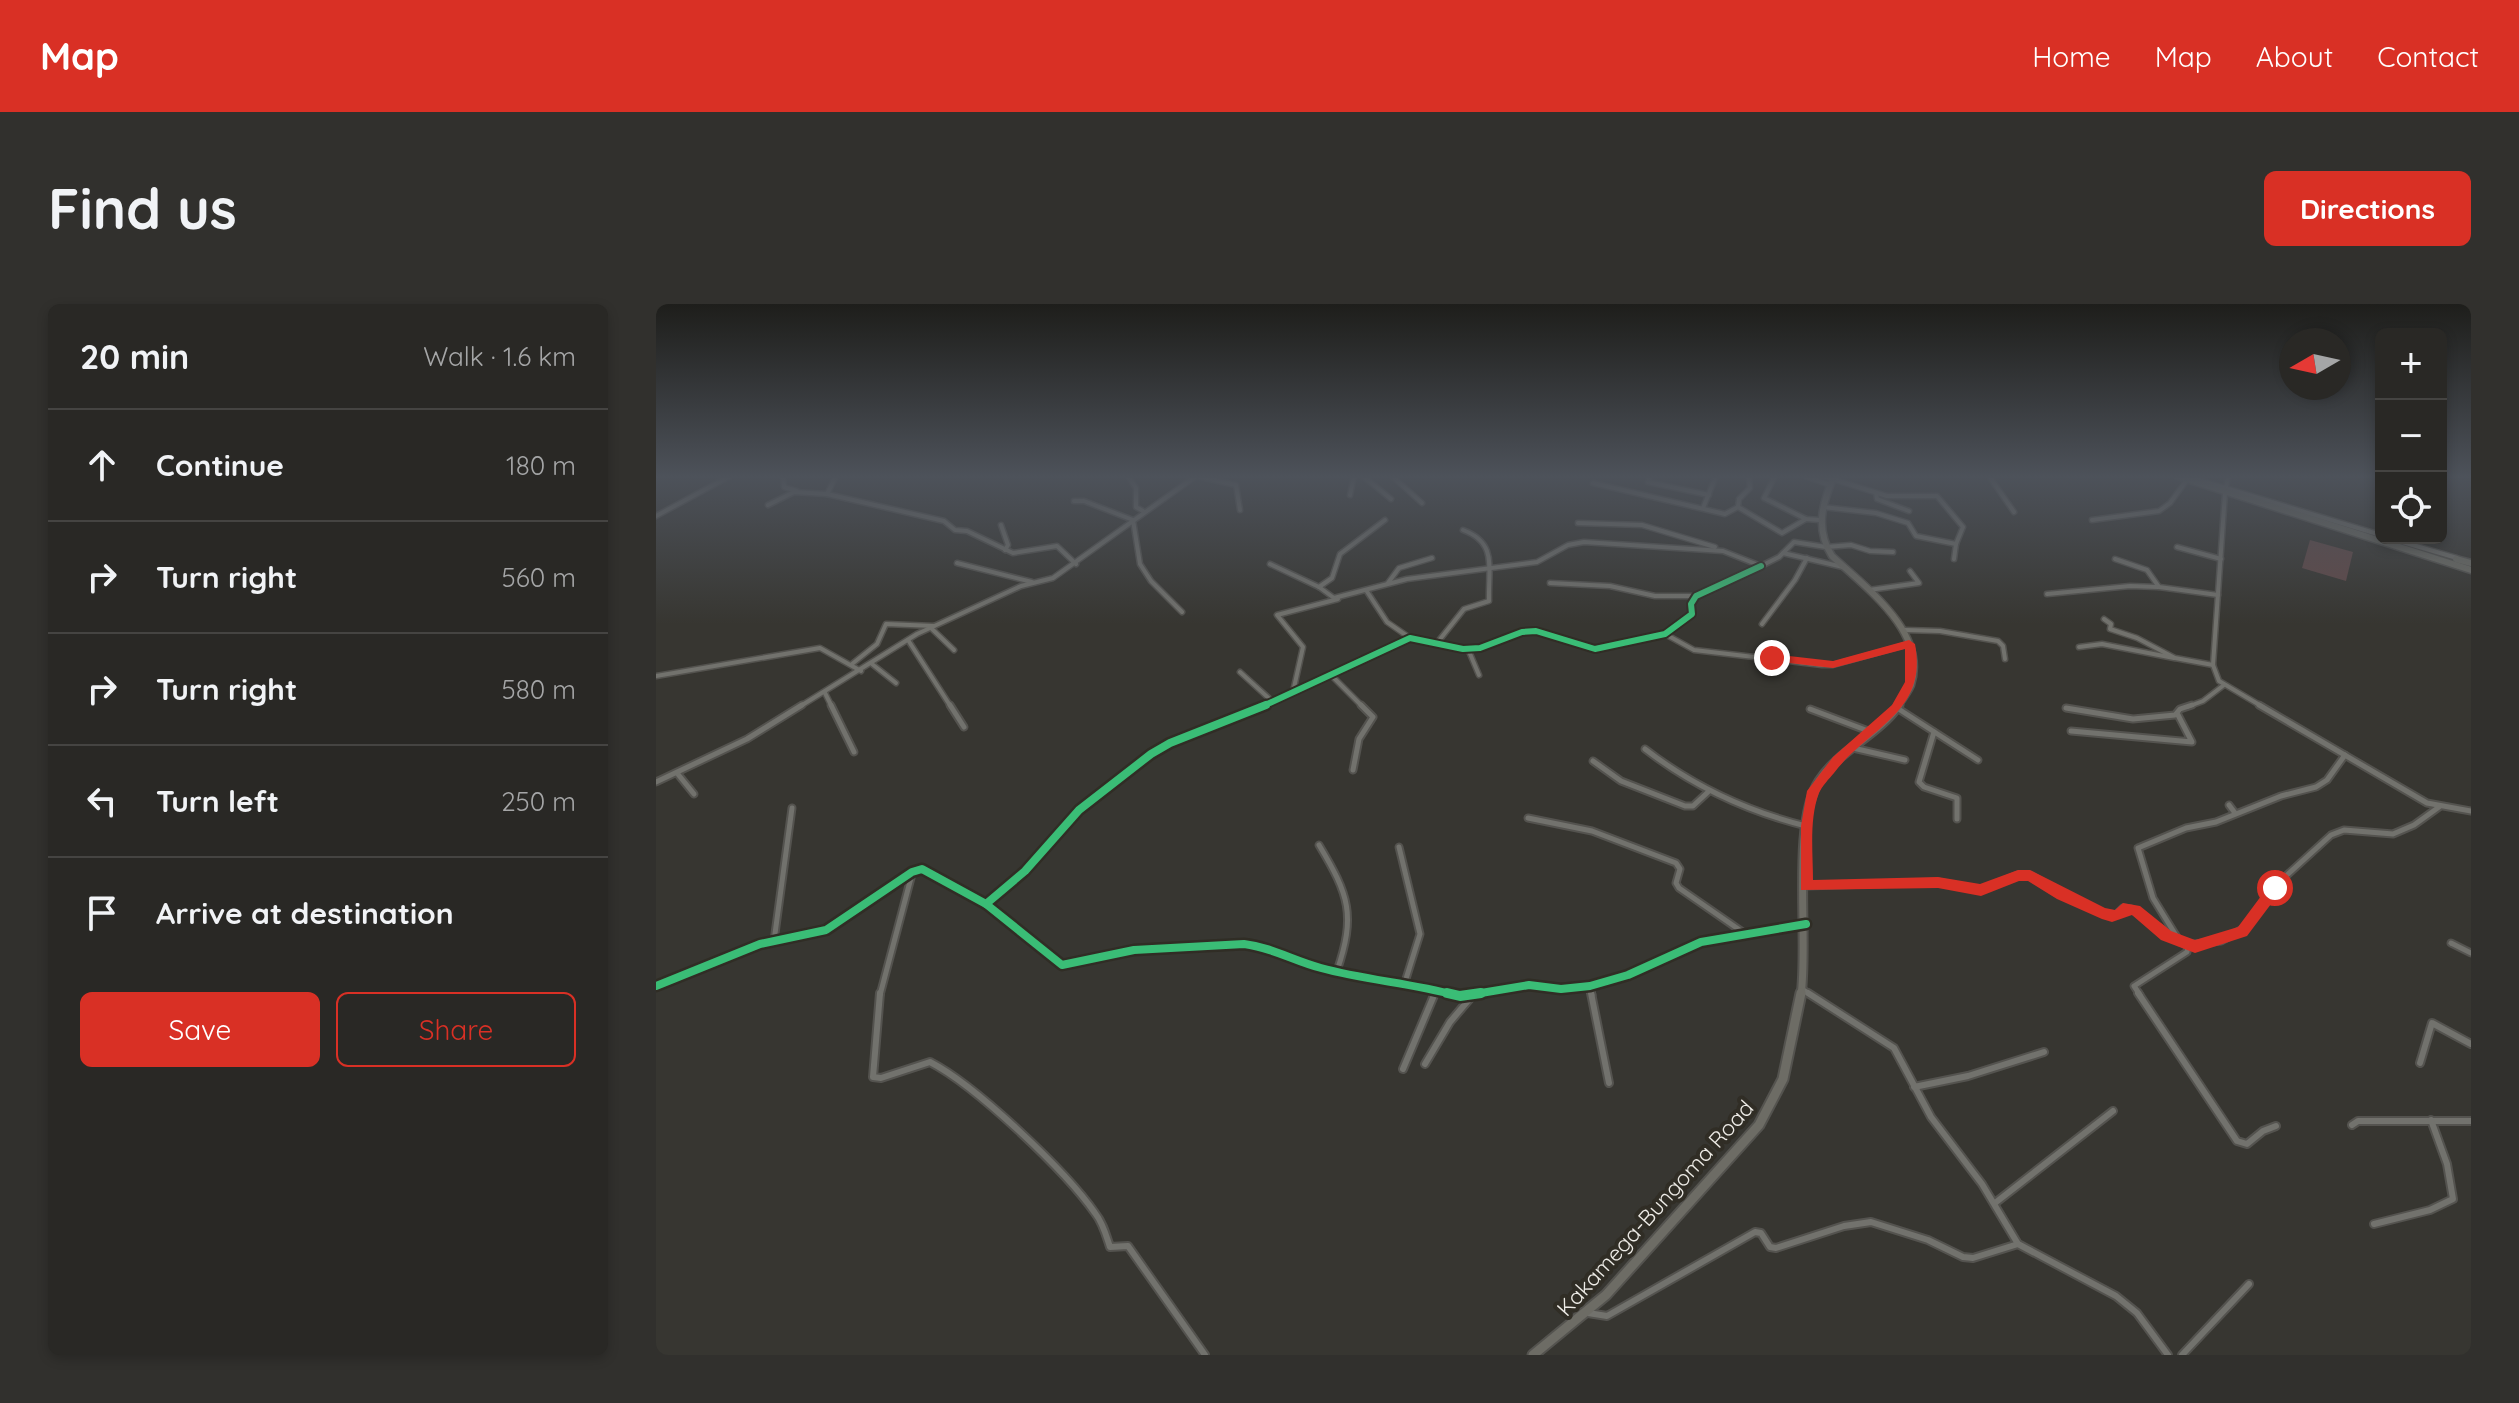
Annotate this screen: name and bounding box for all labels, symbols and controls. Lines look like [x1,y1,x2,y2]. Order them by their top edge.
text: Map [40,32,119,80]
text: Home [2032,39,2111,74]
text: Map [2155,39,2212,74]
text: About [2256,39,2333,74]
text: Contact [2377,39,2479,74]
button: Directions [2264,171,2471,246]
text: Find us [48,173,237,243]
north arrow [2279,328,2351,400]
map controls [2375,328,2447,544]
button: + [2375,328,2447,400]
text: 20 min [80,335,189,378]
text: Walk · 1.6 km [423,340,576,373]
button: − [2375,400,2447,472]
icon: ahead [80,443,124,487]
text: Continue [156,446,284,484]
text: 180 m [506,449,576,482]
button: locate [2375,472,2447,544]
icon: right [80,555,124,599]
text: Turn right [156,558,297,596]
text: 560 m [502,561,576,594]
route end [1754,640,1790,676]
icon: right [80,667,124,711]
text: Turn right [156,670,297,708]
text: 580 m [502,673,576,706]
icon: left [80,779,124,823]
text: Turn left [156,782,279,820]
text: 250 m [501,785,576,818]
route start [2257,870,2293,906]
icon: arrive [80,891,124,935]
text: Arrive at destination [156,894,454,932]
button: Save [80,992,320,1067]
button: Share [336,992,576,1067]
street label: Kakamega-Bungoma Road [1551,1094,1759,1322]

